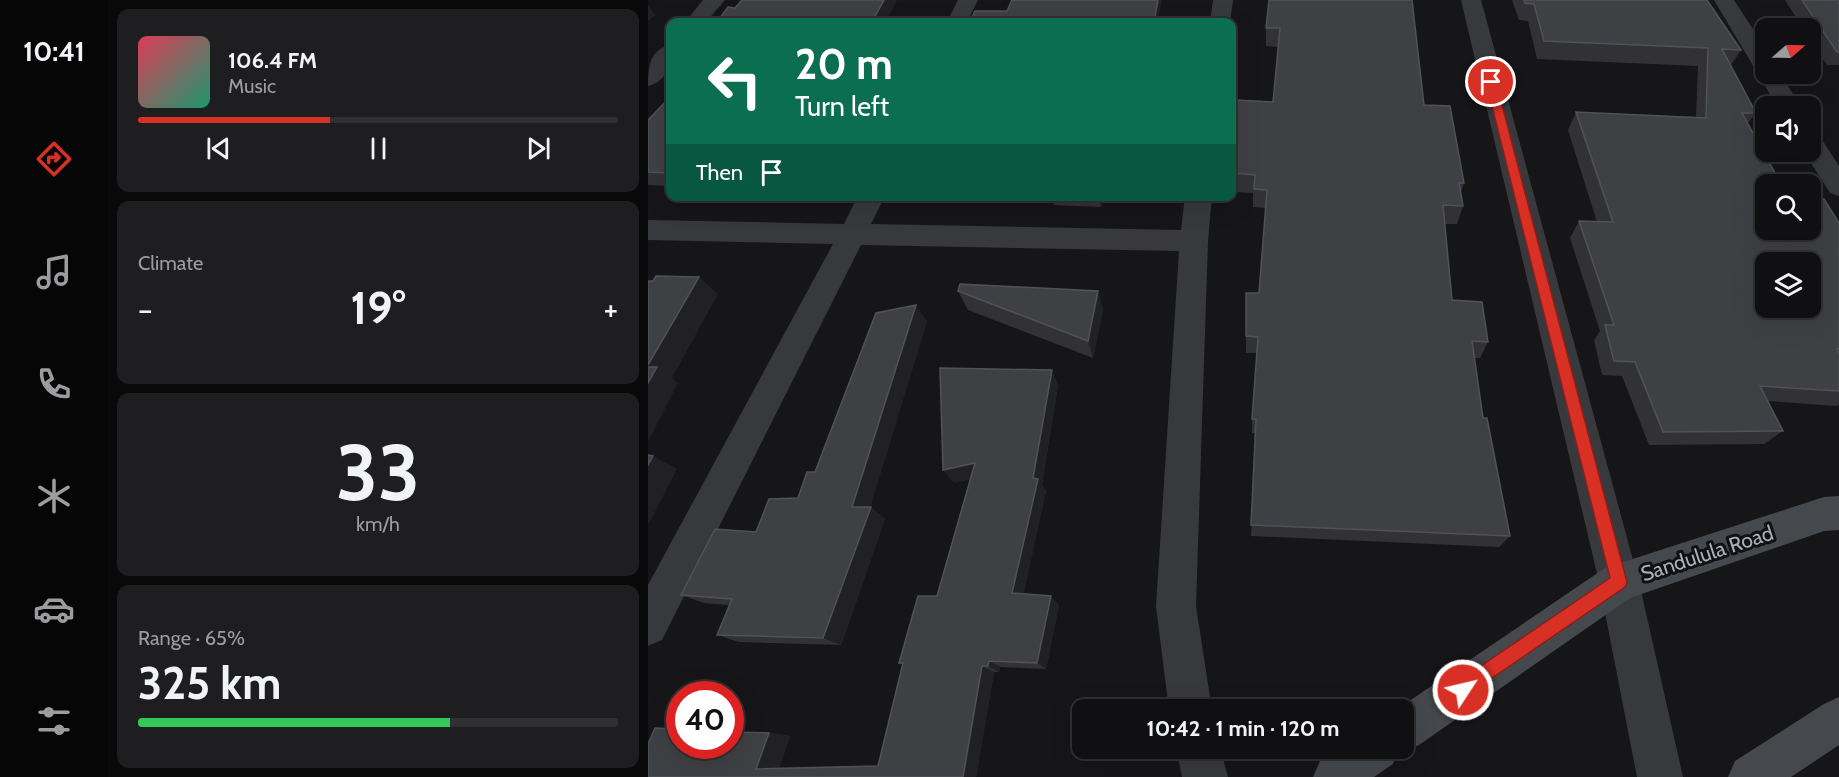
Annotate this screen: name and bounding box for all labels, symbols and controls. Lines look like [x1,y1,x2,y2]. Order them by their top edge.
north arrow [1755,18,1821,84]
map controls [1755,18,1821,318]
text: 10:41 [23,35,85,68]
text: 20 m [795,38,893,90]
icon: left [696,42,774,120]
text: 106.4 FM [228,47,317,74]
pin [1465,56,1516,107]
icon: arrive [1474,65,1507,98]
text: Music [228,74,276,98]
text: Turn left [795,90,889,123]
button: sound [1755,96,1821,162]
icon: previous [202,132,235,165]
icon: pause [362,132,395,165]
icon: next [522,132,555,165]
icon: directions [33,138,75,180]
icon: arrive [755,156,788,189]
text: Then [696,159,743,186]
button: search [1755,174,1821,240]
icon: music [33,251,75,293]
text: Climate [138,251,203,275]
button: layers [1755,252,1821,318]
text: 19° [351,281,405,335]
text: − [138,289,153,329]
text: + [603,289,618,329]
icon: phone [33,363,75,405]
text: 33 [336,425,420,520]
icon: climate [33,475,75,517]
text: km/h [356,512,400,536]
street label: Sandulula Road [1638,520,1776,586]
icon: car [33,588,75,630]
text: Range · 65% [138,626,245,650]
text: 325 km [138,656,281,710]
position arrow [1431,658,1495,722]
speed limit sign: 40 [666,681,744,759]
icon: filters [33,700,75,742]
text: 10:42 · 1 min · 120 m [1147,715,1339,742]

